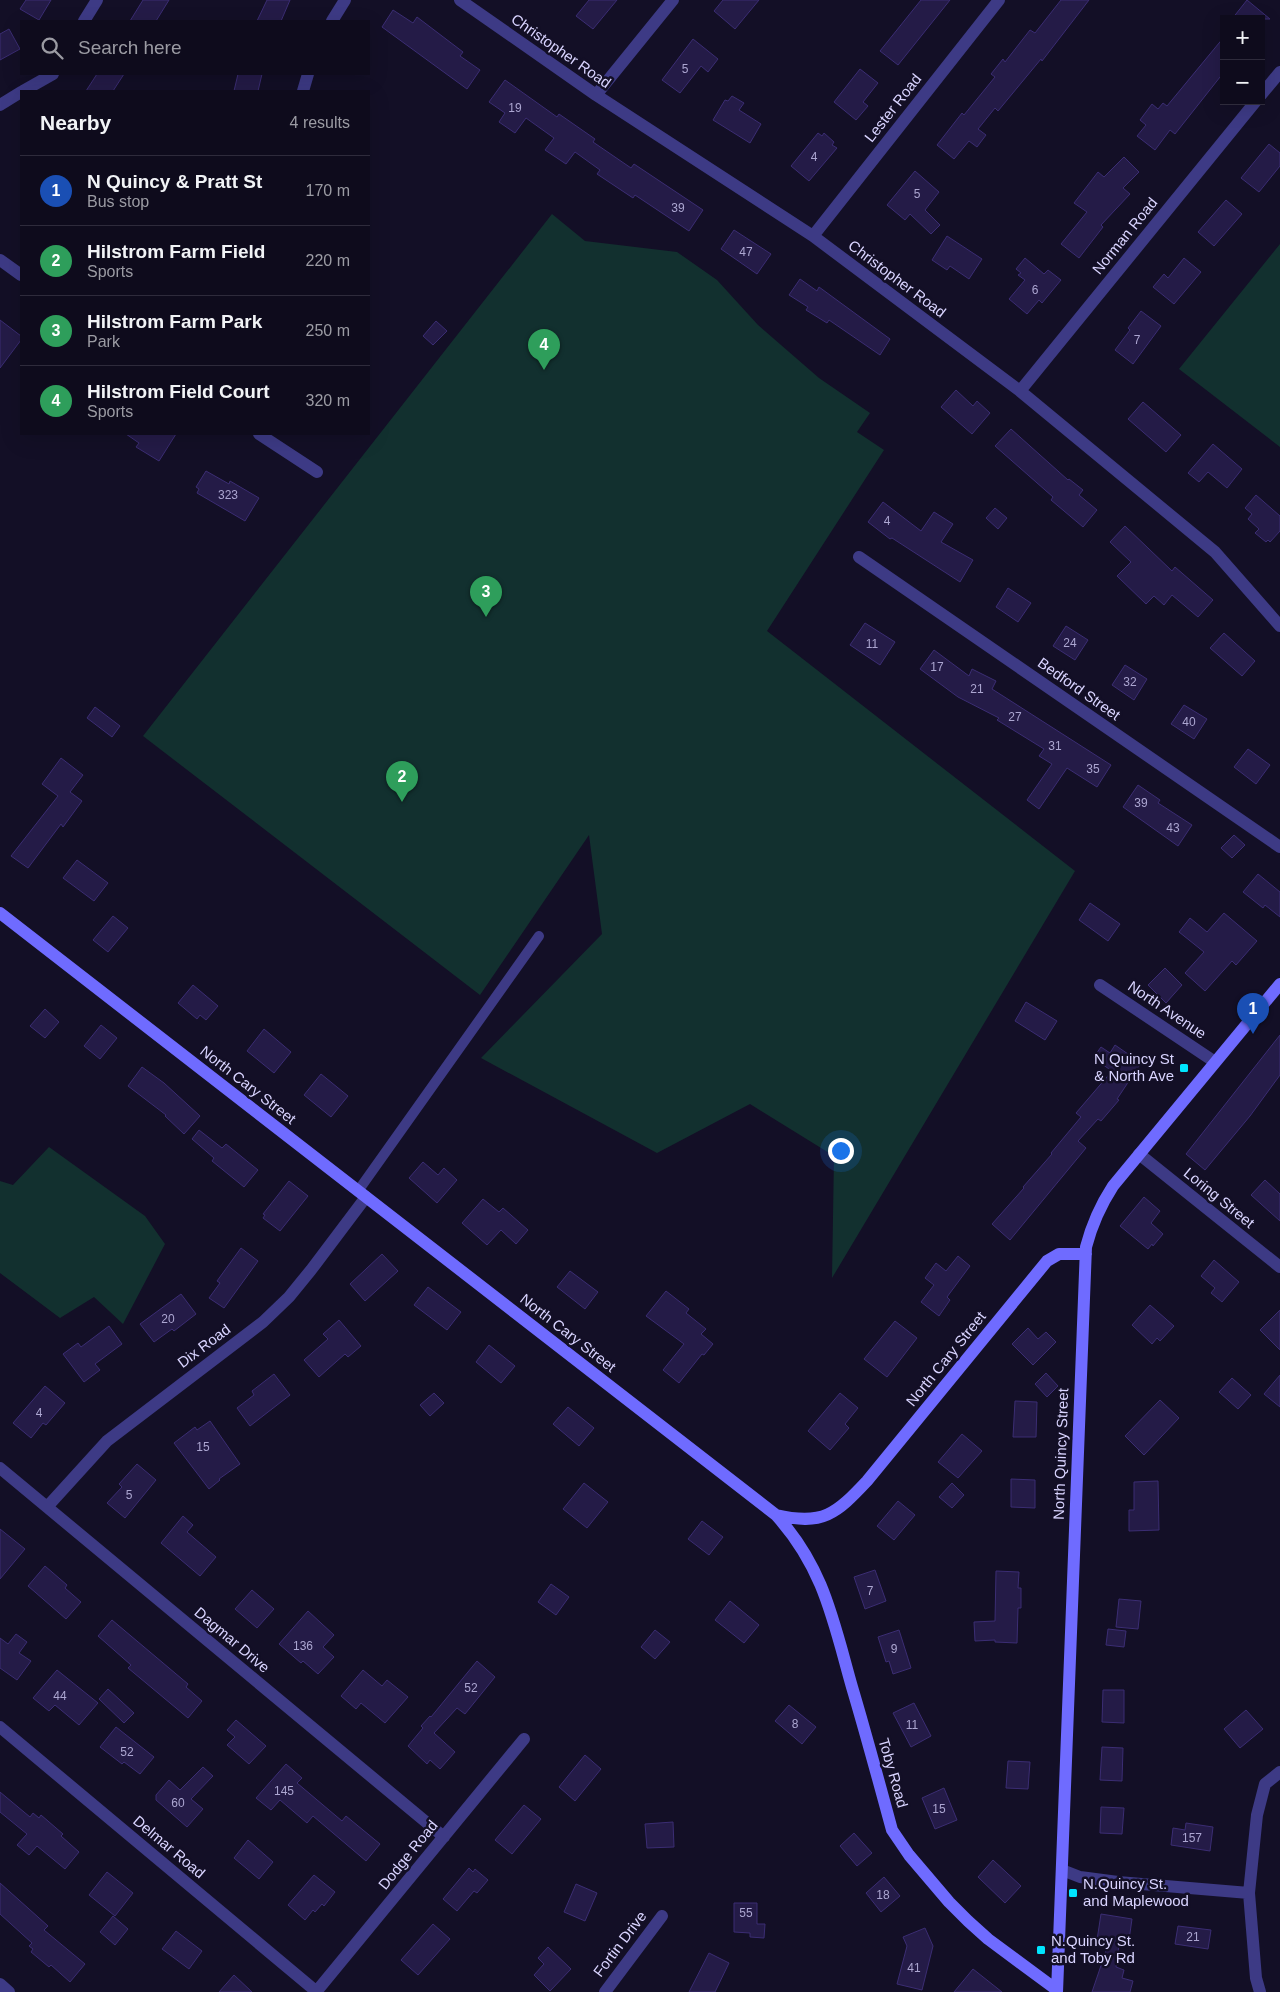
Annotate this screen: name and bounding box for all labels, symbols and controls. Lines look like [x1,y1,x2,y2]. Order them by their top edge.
street label: Christopher Road [508,10,614,91]
map controls [1220,15,1265,105]
button: + [1220,15,1265,60]
search box [20,20,370,75]
icon: search [38,34,66,62]
text: Search here [78,37,182,58]
button: − [1220,60,1265,105]
house number: 5 [682,62,689,76]
street label: Lester Road [861,70,924,145]
house number: 19 [508,101,522,115]
text: Nearby [40,111,111,134]
text: 4 results [290,114,350,131]
house number: 4 [811,150,818,164]
text: N Quincy & Pratt St [87,171,262,192]
text: 1 [52,182,60,199]
text: 170 m [306,182,350,199]
house number: 5 [914,187,921,201]
text: Bus stop [87,193,149,210]
street label: Norman Road [1089,194,1161,277]
house number: 39 [671,201,685,215]
street label: Christopher Road [845,236,949,321]
text: Hilstrom Farm Field [87,241,265,262]
house number: 47 [739,245,753,259]
text: 2 [52,252,60,269]
text: 220 m [306,252,350,269]
text: Sports [87,263,133,280]
house number: 6 [1032,283,1039,297]
text: Hilstrom Farm Park [87,311,262,332]
text: 3 [52,322,60,339]
text: 250 m [306,322,350,339]
pin: 4 [528,329,560,370]
text: Park [87,333,120,350]
house number: 7 [1134,333,1141,347]
text: Hilstrom Field Court [87,381,270,402]
text: 4 [52,392,60,409]
text: 320 m [306,392,350,409]
text: Sports [87,403,133,420]
house number: 323 [218,488,238,502]
house number: 4 [884,514,891,528]
pin: 3 [470,576,502,617]
house number: 24 [1063,636,1077,650]
house number: 11 [866,637,879,651]
street label: Bedford Street [1035,654,1124,724]
house number: 17 [930,660,944,674]
house number: 32 [1123,675,1137,689]
house number: 21 [970,682,984,696]
house number: 27 [1008,710,1022,724]
house number: 40 [1182,715,1196,729]
house number: 31 [1048,739,1062,753]
pin: 2 [386,761,418,802]
house number: 35 [1086,762,1100,776]
house number: 39 [1134,796,1148,810]
house number: 43 [1166,821,1180,835]
street label: North Avenue [1125,977,1210,1042]
pin: 1 [1237,993,1269,1034]
street label: North Cary Street [197,1042,300,1128]
place label: N Quincy St & North Ave [1094,1050,1175,1084]
marker: N Quincy St & North Ave [1178,1062,1190,1074]
your location [828,1138,854,1164]
street label: Loring Street [1181,1164,1259,1232]
street label: North Cary Street [517,1290,620,1376]
street label: North Cary Street [902,1307,989,1409]
house number: 20 [161,1312,175,1326]
street label: Dix Road [174,1320,233,1371]
street label: North Quincy Street [1050,1387,1071,1520]
house number: 4 [36,1406,43,1420]
house number: 15 [196,1440,210,1454]
house number: 5 [126,1488,133,1502]
house number: 7 [867,1584,874,1598]
street label: Dagmar Drive [191,1603,273,1676]
house number: 136 [293,1639,313,1653]
house number: 9 [891,1642,898,1656]
house number: 52 [464,1681,478,1695]
house number: 44 [53,1689,67,1703]
house number: 8 [792,1717,799,1731]
house number: 11 [906,1718,919,1732]
street label: Toby Road [875,1736,912,1810]
house number: 52 [120,1745,134,1759]
house number: 145 [274,1784,294,1798]
house number: 60 [171,1796,185,1810]
house number: 15 [932,1802,946,1816]
street label: Delmar Road [130,1812,209,1882]
street label: Dodge Road [375,1817,441,1893]
house number: 157 [1182,1831,1202,1845]
place label: N.Quincy St. and Maplewood [1083,1875,1189,1909]
marker: N.Quincy St. and Maplewood [1067,1887,1079,1899]
house number: 18 [876,1888,890,1902]
house number: 55 [739,1906,753,1920]
street label: Fortin Drive [589,1908,650,1980]
house number: 21 [1186,1930,1200,1944]
place label: N.Quincy St. and Toby Rd [1051,1932,1135,1966]
marker: N.Quincy St. and Toby Rd [1035,1944,1047,1956]
house number: 41 [907,1961,921,1975]

